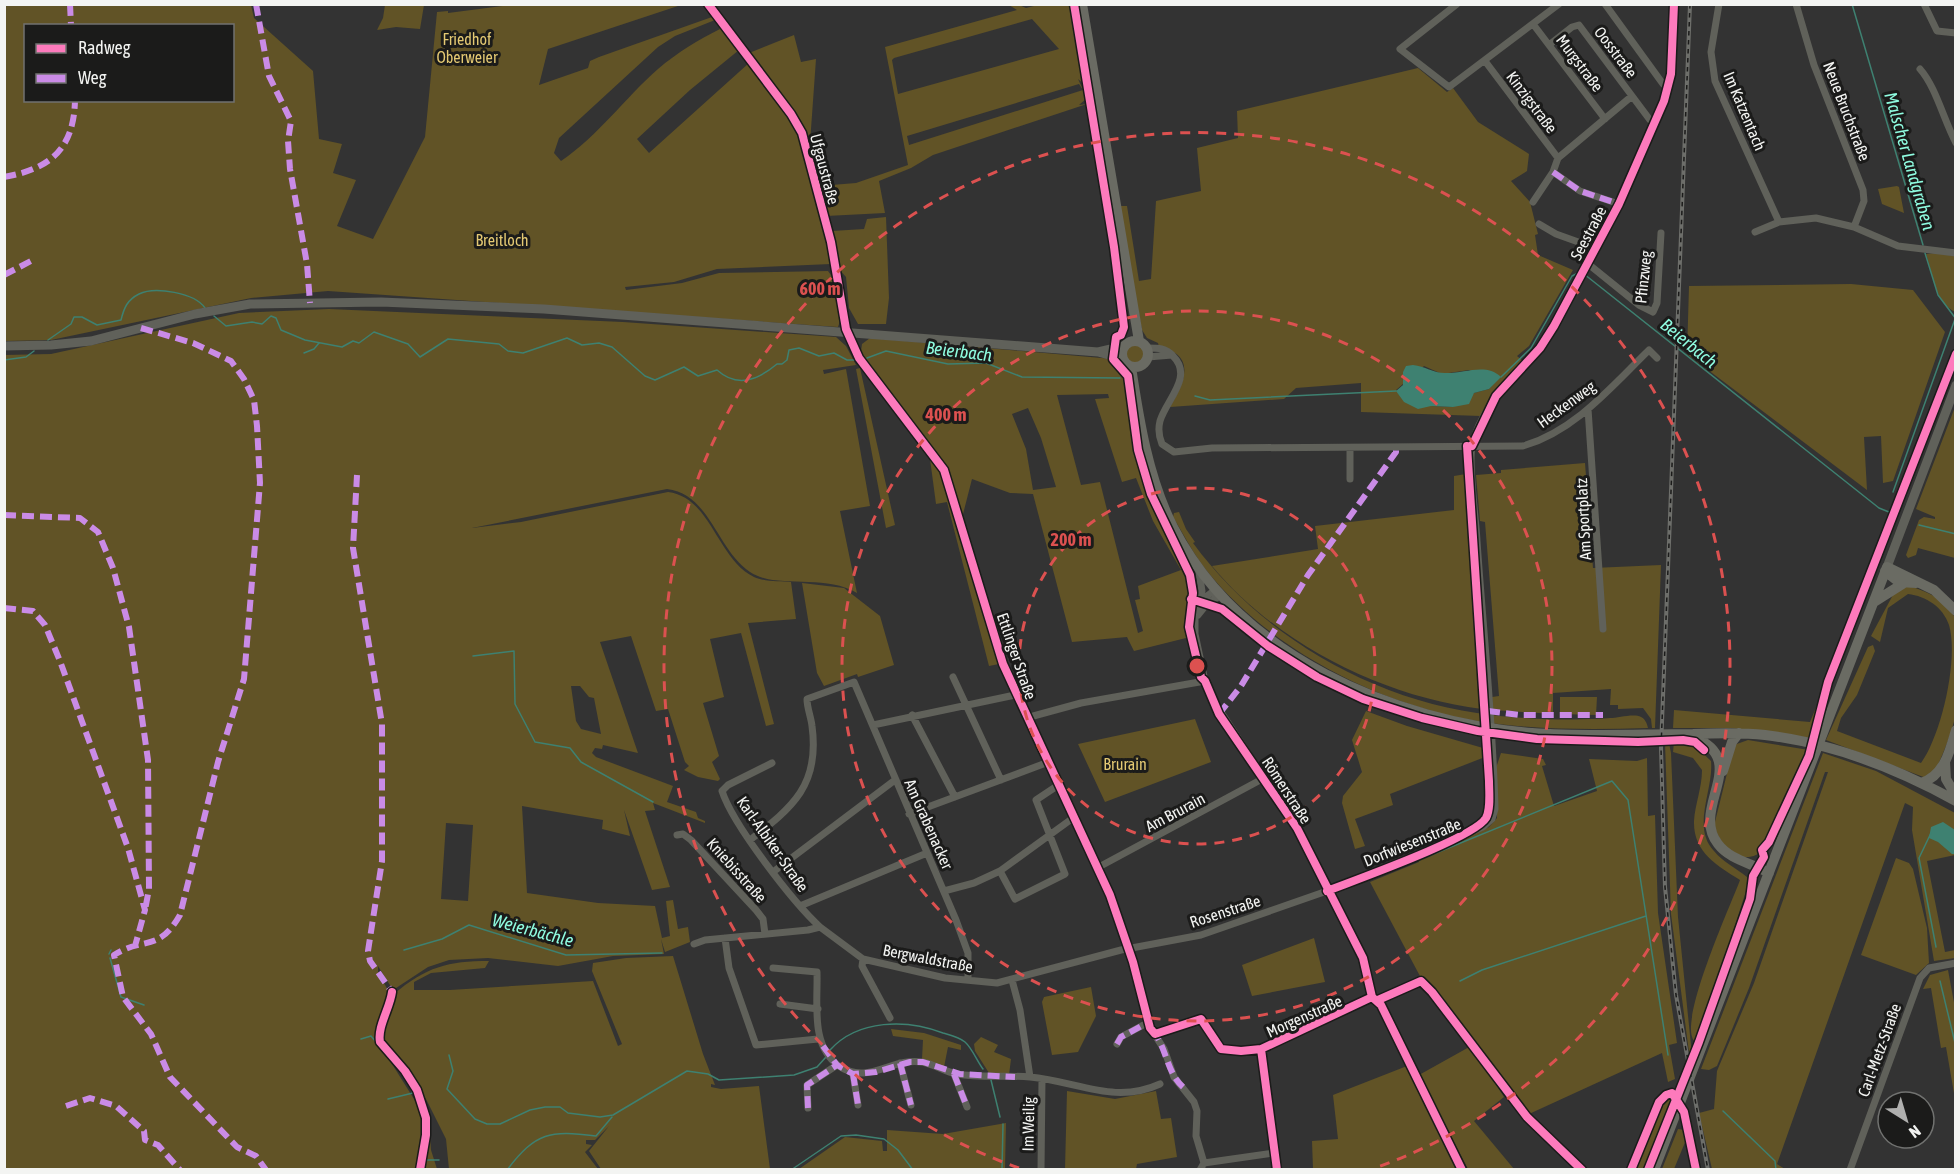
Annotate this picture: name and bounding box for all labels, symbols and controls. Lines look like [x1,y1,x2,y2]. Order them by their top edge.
street label: Oosstraße [1591,23,1641,81]
legend [24,24,234,102]
park label: Friedhof Oberweier [436,30,498,66]
street label: Murgstraße [1552,31,1607,96]
text: Radweg [78,37,131,58]
street label: Neue Bruchstraße [1820,59,1874,163]
text: Weg [78,67,107,88]
street label: Kinzigstraße [1502,68,1561,137]
street label: Im Katzentach [1720,69,1770,153]
water label: Malscher Landgraben [1880,90,1940,233]
street label: Ufgaustraße [806,132,843,207]
street label: Seestraße [1566,203,1610,263]
park label: Breitloch [475,231,529,249]
street label: Pfinzweg [1631,250,1656,304]
text: 600 m [800,278,840,299]
water label: Beierbach [1657,314,1722,372]
water label: Beierbach [925,337,994,366]
street label: Heckenweg [1533,377,1599,432]
text: 400 m [925,404,966,425]
street label: Am Sportplatz [1572,477,1595,561]
text: 200 m [1051,529,1091,550]
street label: Ettlinger Straße [993,610,1040,702]
centre of rings [1187,656,1207,676]
street label: Römerstraße [1259,753,1315,827]
park label: Brurain [1103,755,1147,773]
street label: Am Grabenacker [901,776,957,872]
street label: Am Brurain [1142,789,1208,835]
street label: Karl-Albiker-Straße [734,793,812,895]
street label: Dorfwiesenstraße [1361,814,1463,870]
street label: Kniebisstraße [703,834,771,906]
street label: Rosenstraße [1187,891,1263,931]
water label: Weierbächle [490,909,576,951]
street label: Bergwaldstraße [881,940,975,977]
street label: Morgenstraße [1263,991,1345,1042]
street label: Carl-Metz-Straße [1854,1001,1904,1099]
north arrow [1876,1090,1936,1150]
street label: Im Weilig [1019,1096,1038,1151]
text: N [1906,1122,1924,1142]

